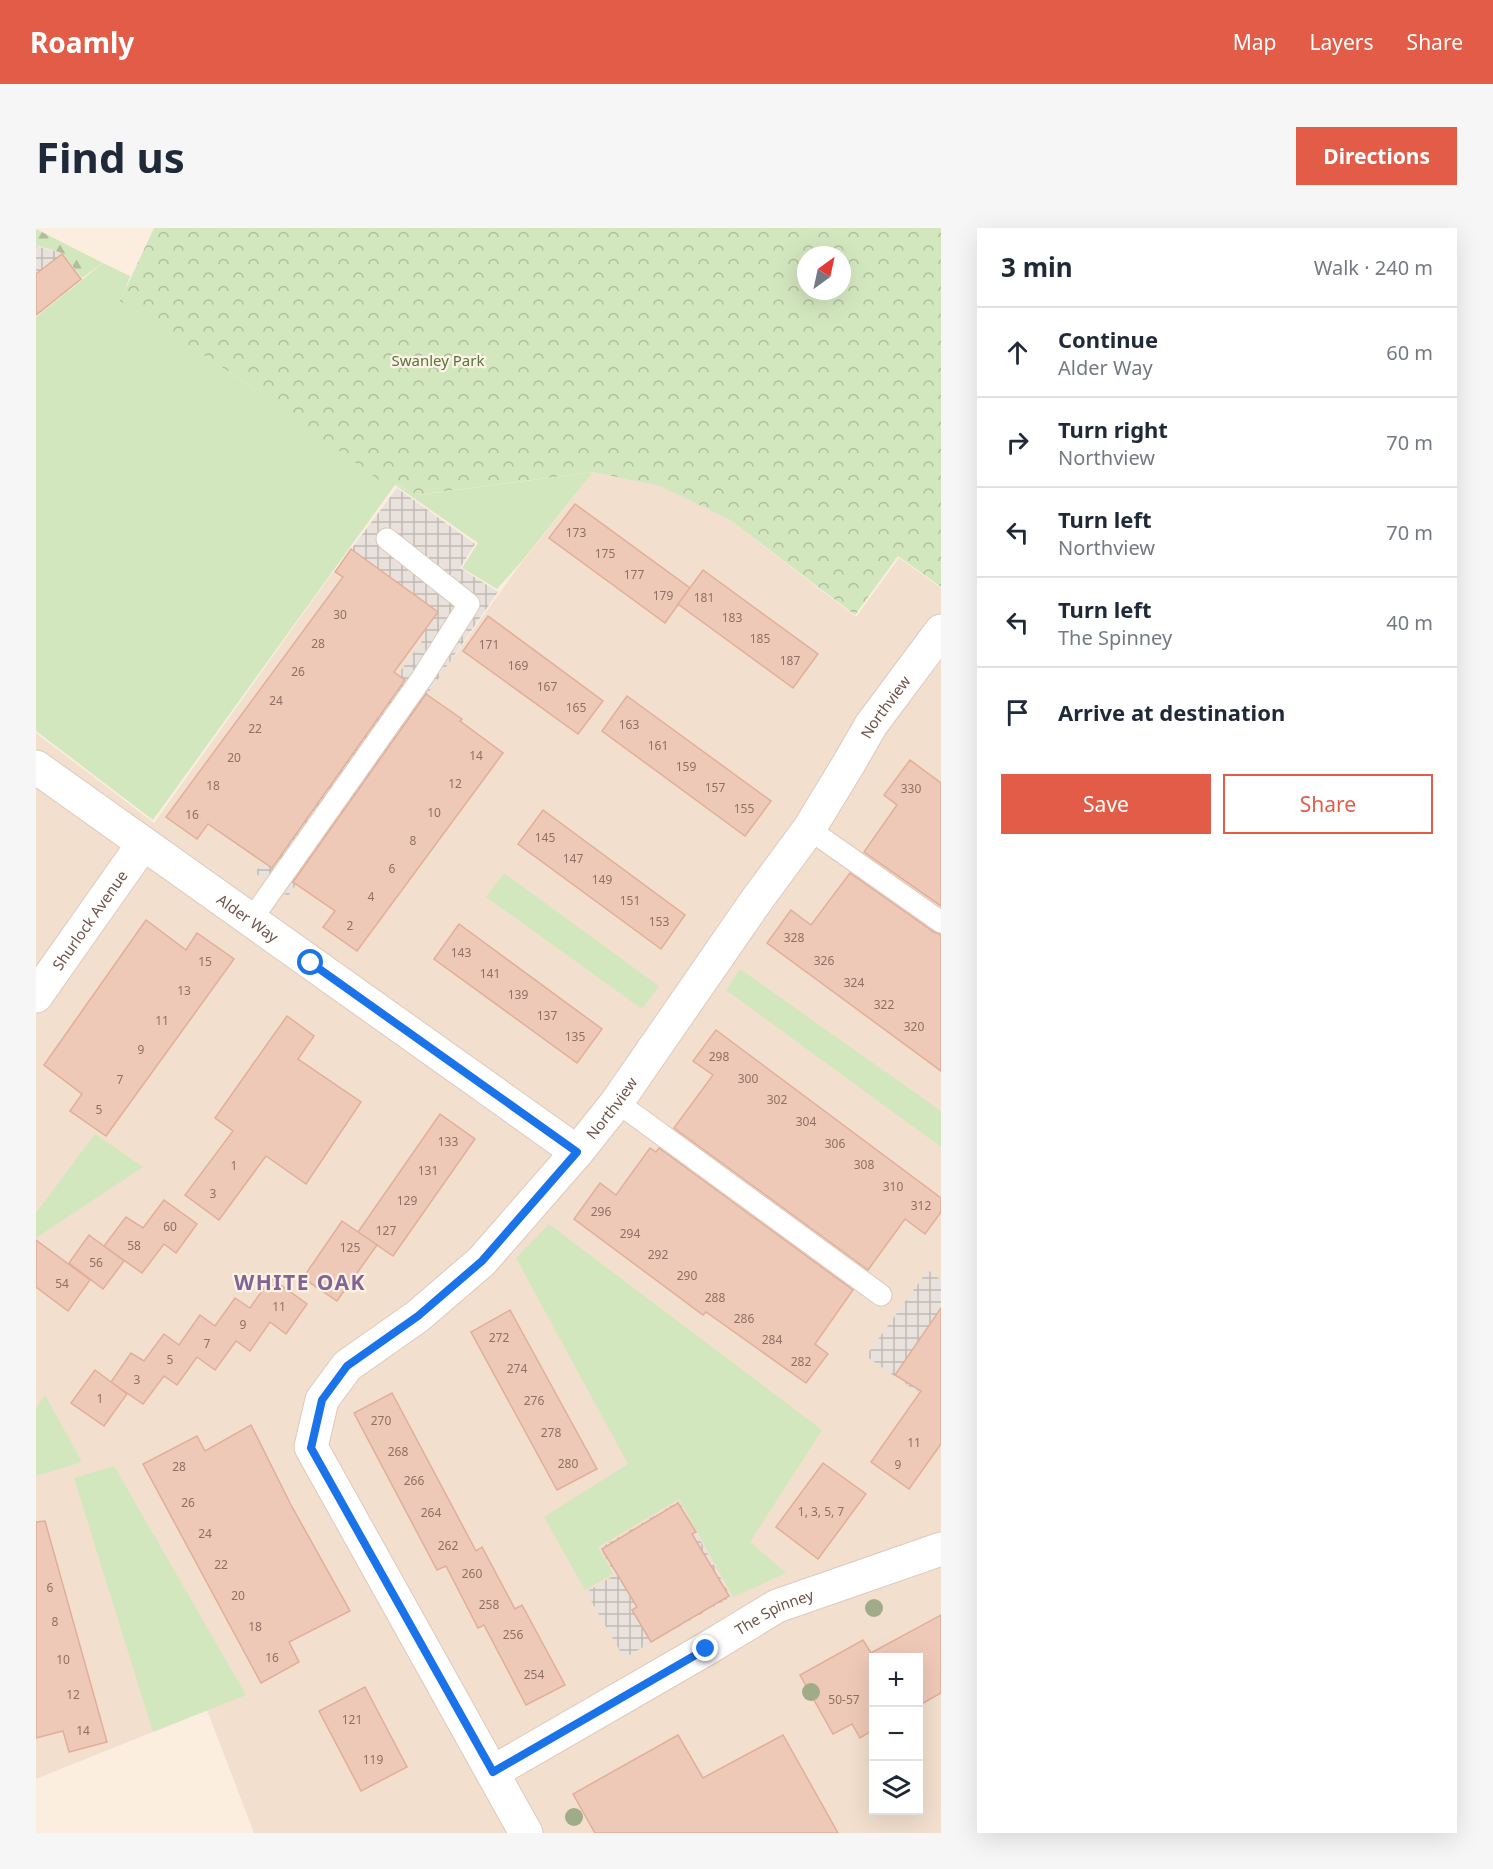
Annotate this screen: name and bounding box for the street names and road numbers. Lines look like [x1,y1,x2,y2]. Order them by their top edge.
street label: Northview [856,671,915,742]
street label: Shurlock Avenue [47,866,132,974]
street label: Alder Way [213,889,283,947]
street label: Northview [581,1073,641,1143]
street label: The Spinney [731,1584,816,1639]

